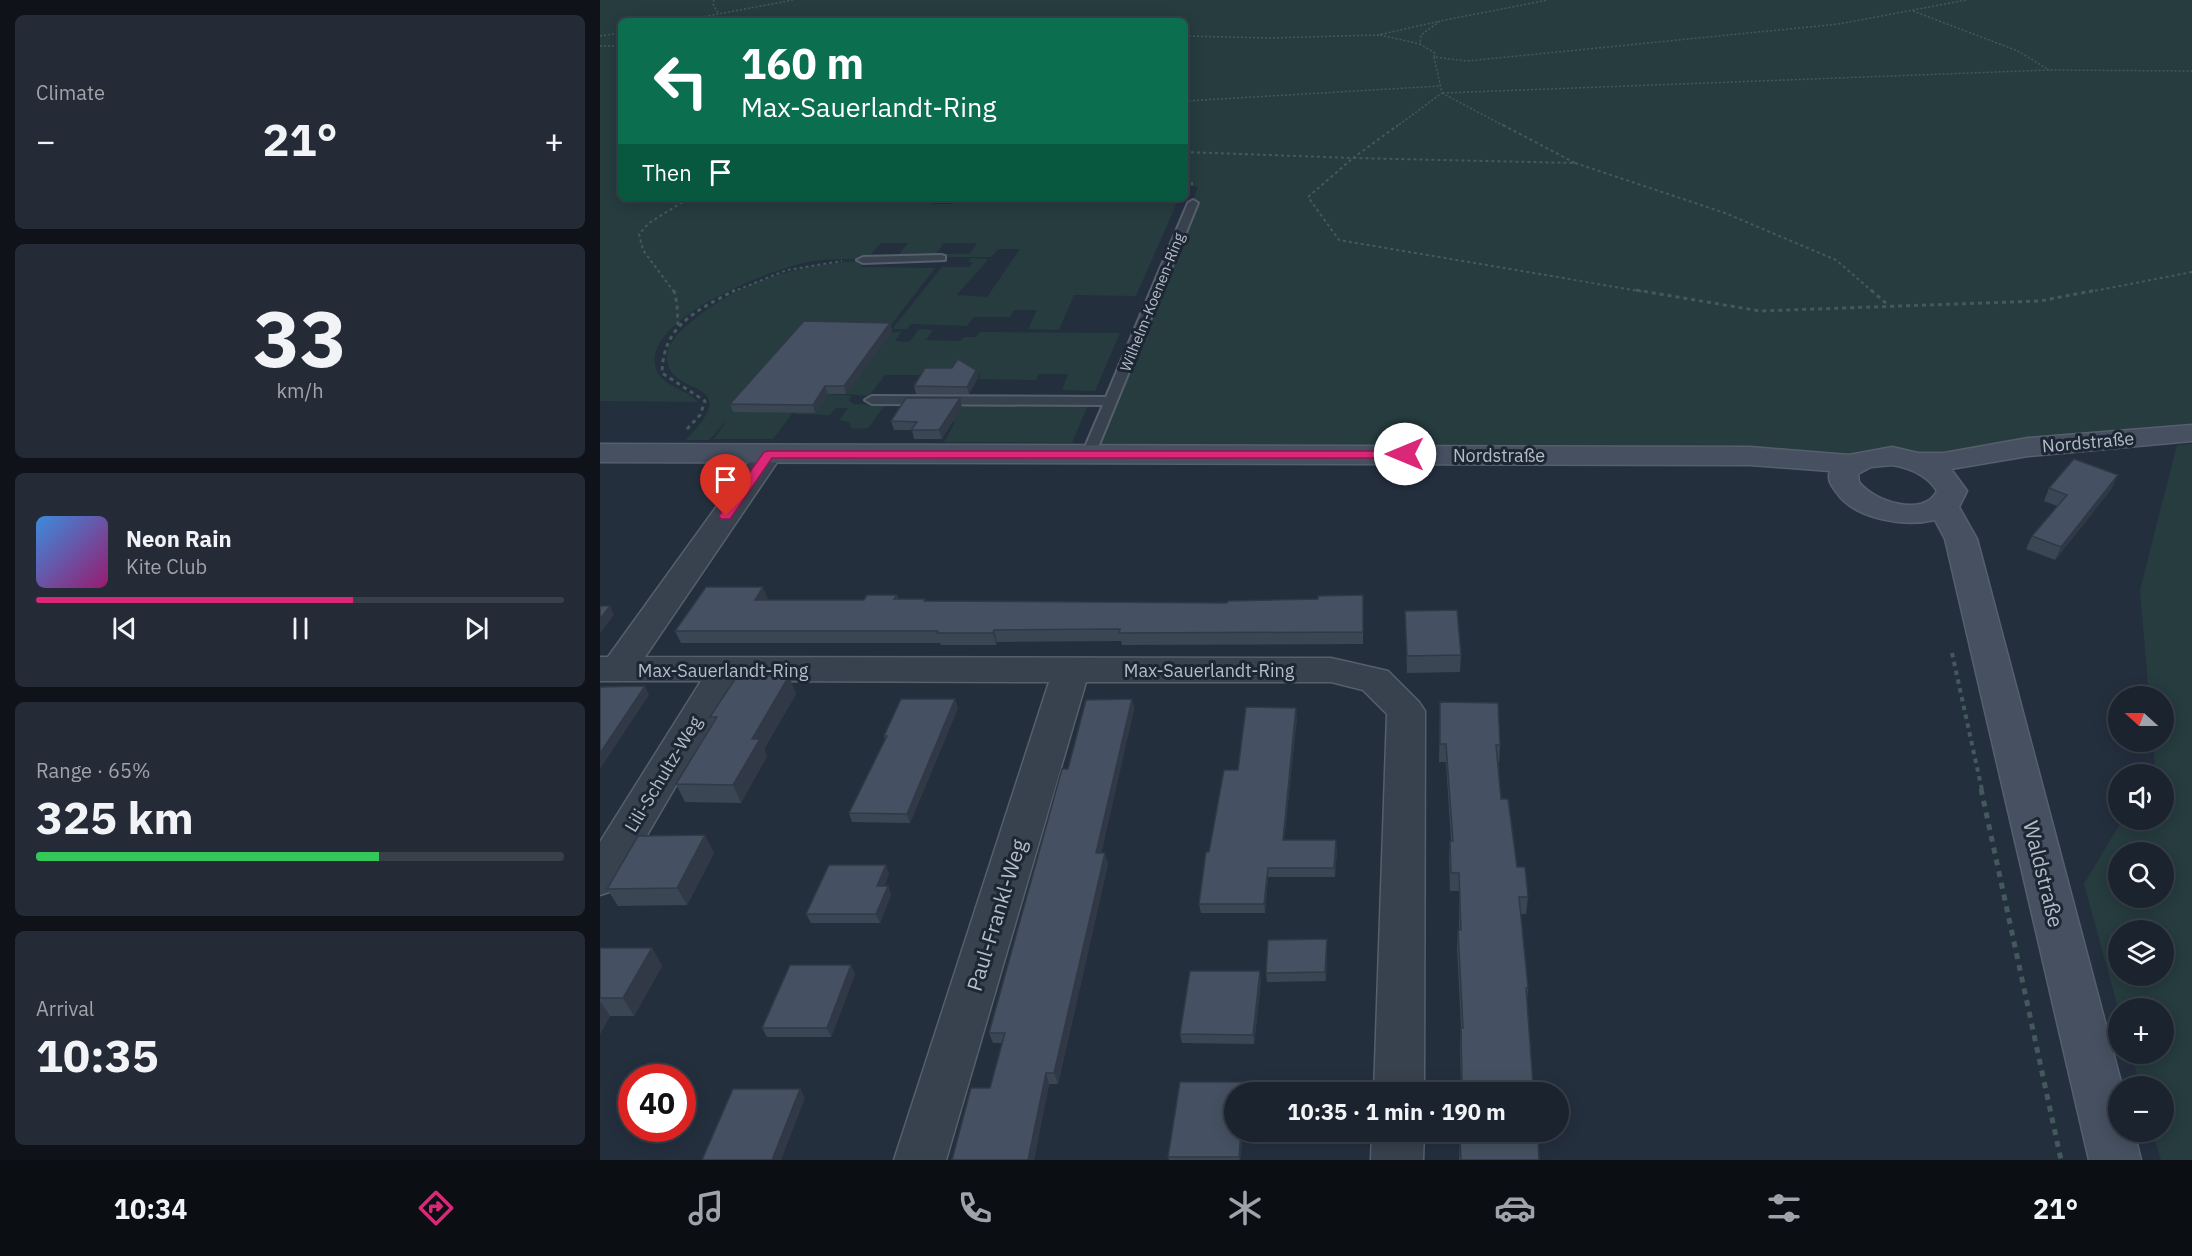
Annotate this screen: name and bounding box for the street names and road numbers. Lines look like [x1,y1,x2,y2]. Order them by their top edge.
street label: Wilhelm-Koenen-Ring [1115,230,1189,374]
street label: Nordstraße [2041,427,2135,457]
street label: Nordstraße [1453,444,1545,467]
street label: Max-Sauerlandt-Ring [638,659,809,682]
street label: Max-Sauerlandt-Ring [1124,659,1295,682]
street label: Lili-Schultz-Weg [619,712,707,836]
street label: Waldstraße [2017,818,2071,930]
street label: Paul-Frankl-Weg [960,836,1032,994]

